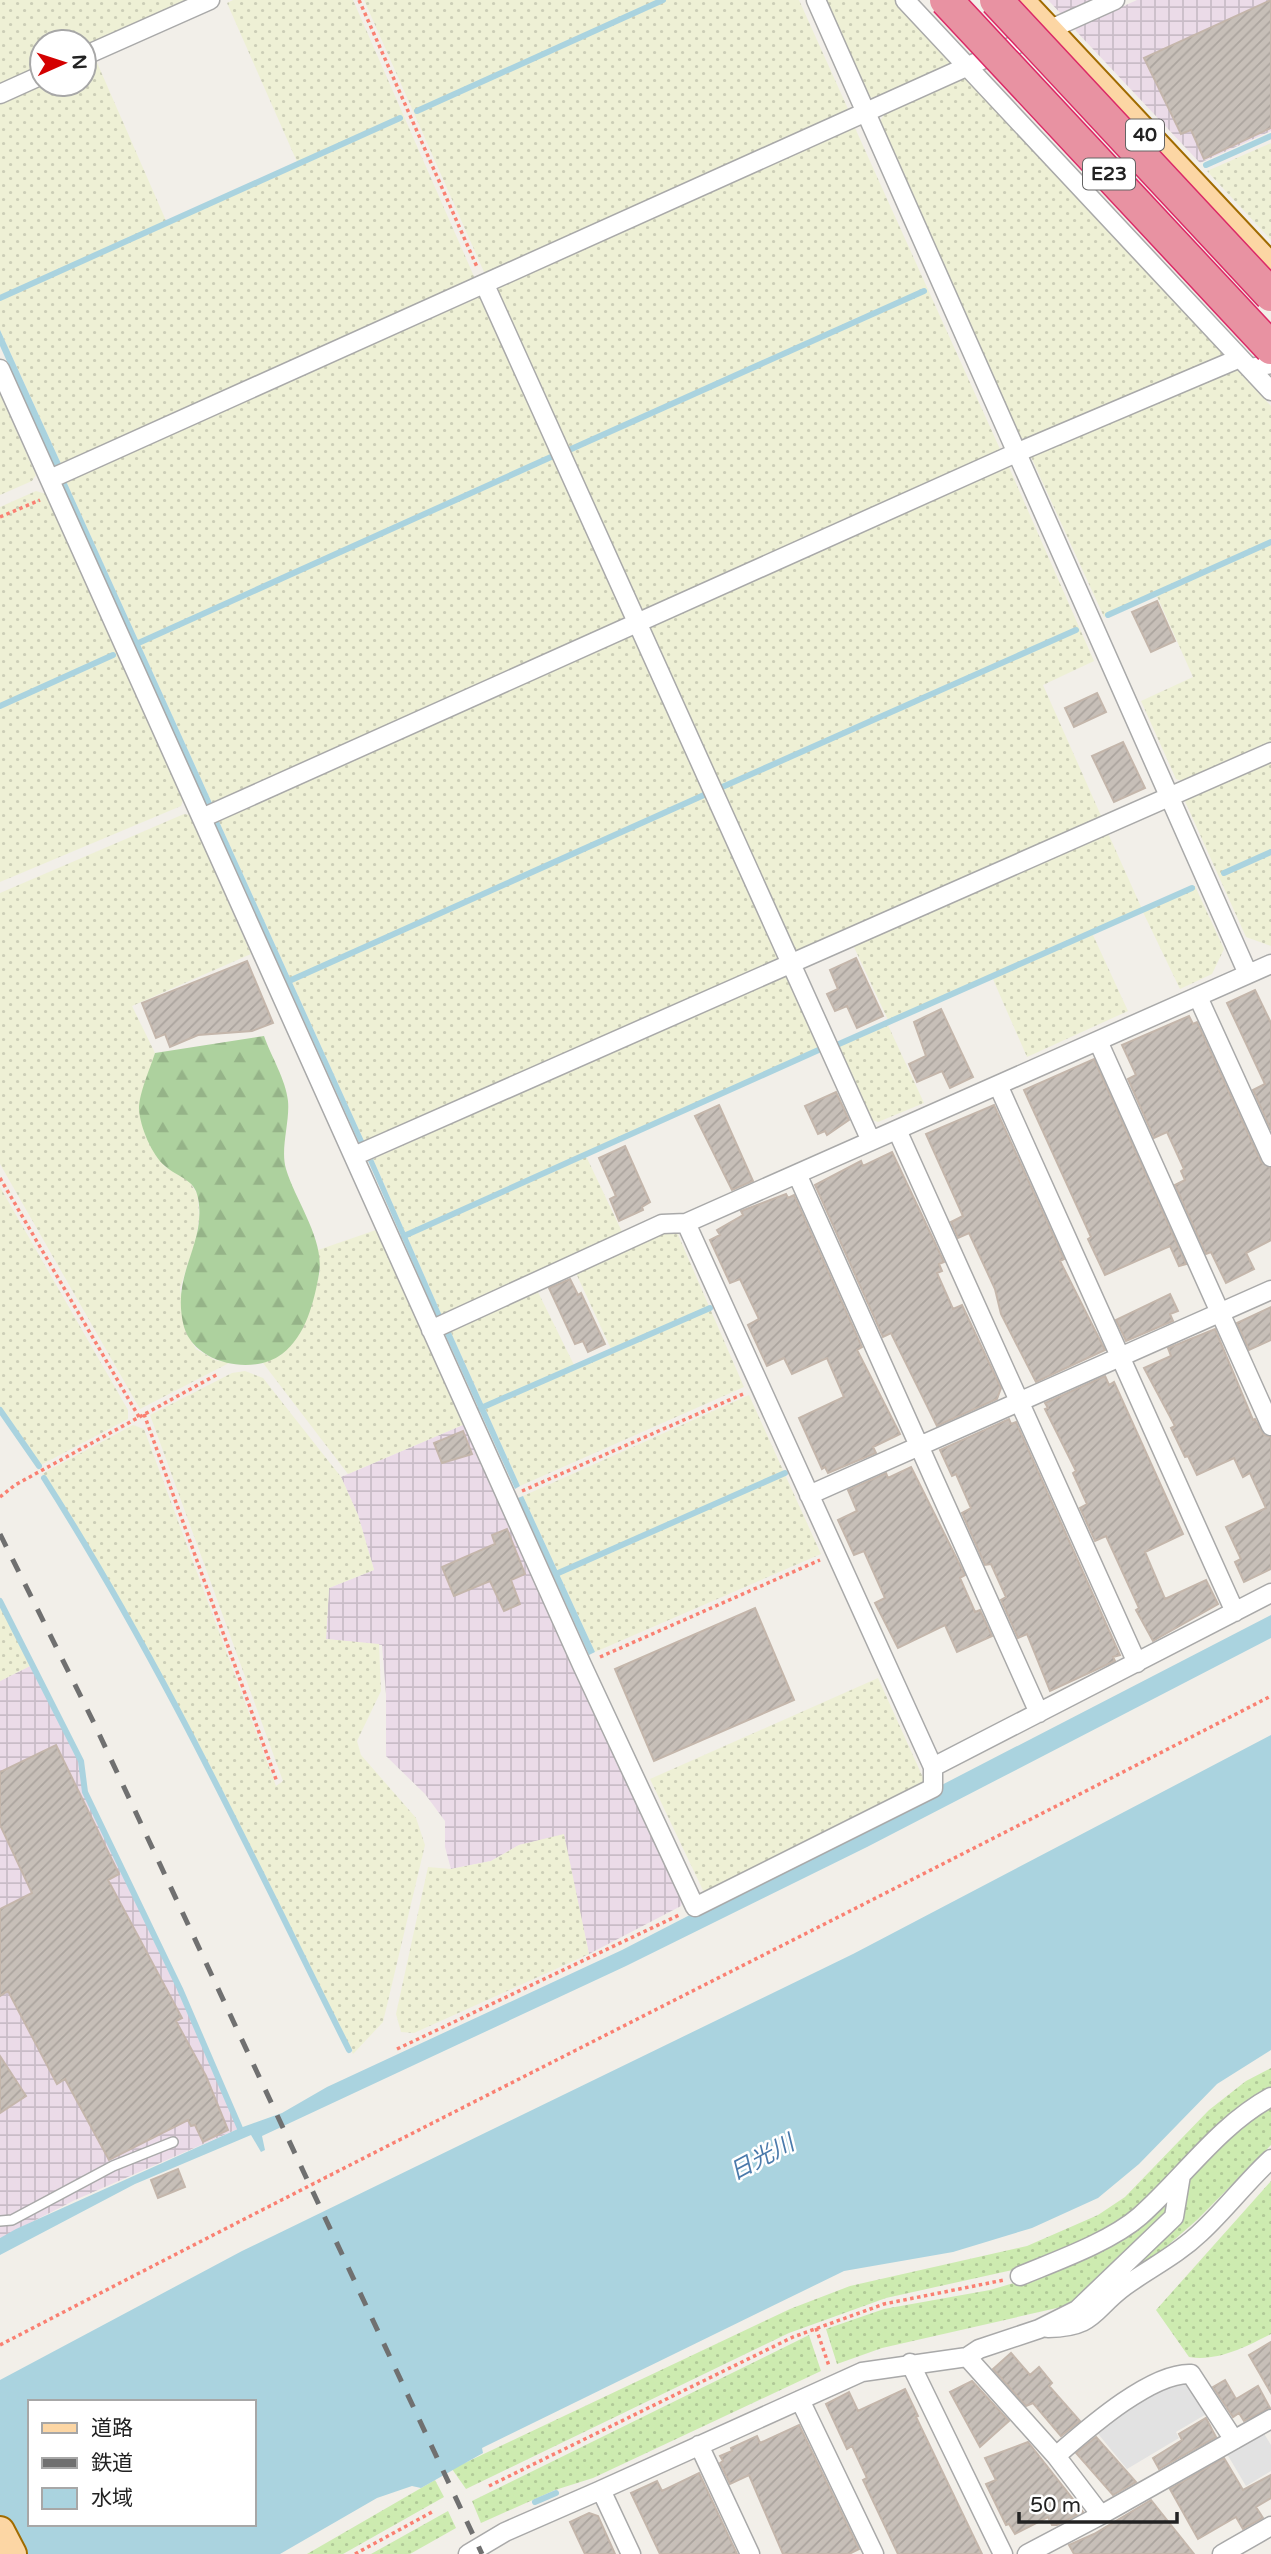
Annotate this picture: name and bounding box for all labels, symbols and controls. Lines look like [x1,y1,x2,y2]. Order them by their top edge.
north arrow [28,28,98,98]
text: N [68,54,90,70]
road number: 40 [1126,119,1164,150]
road number: E23 [1083,158,1135,190]
water label: 日光川 [725,2128,802,2187]
legend [28,2400,256,2526]
text: 道路 [91,2416,133,2441]
text: 鉄道 [91,2451,133,2476]
scale bar [1019,2480,1176,2524]
text: 水域 [91,2486,133,2511]
text: 50 m [1030,2493,1081,2518]

